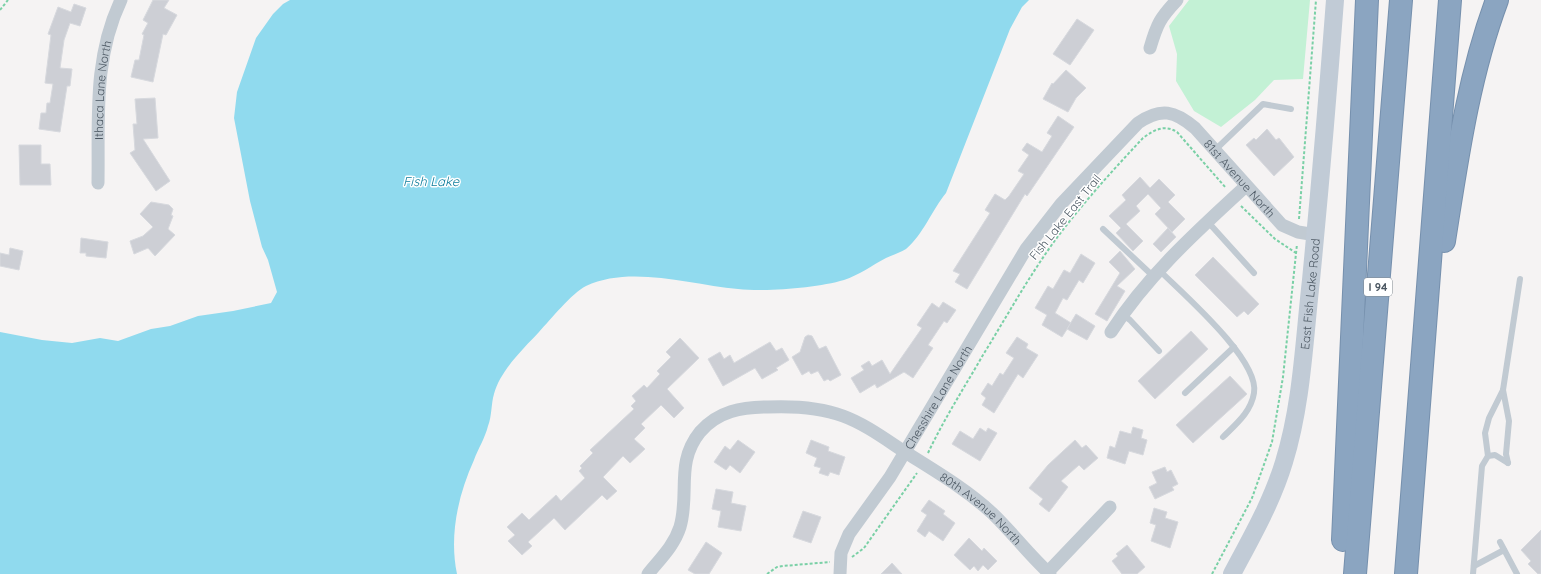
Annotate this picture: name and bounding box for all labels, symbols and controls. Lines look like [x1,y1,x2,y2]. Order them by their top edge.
street label: Ithaca Lane North [91,39,114,140]
street label: 81st Avenue North [1201,136,1279,220]
street label: Fish Lake East Trail [1026,171,1104,263]
water label: Fish Lake [403,173,460,189]
street label: East Fish Lake Road [1297,238,1322,350]
road number: I 94 [1364,278,1392,296]
street label: Chesshire Lane North [901,342,975,452]
street label: 80th Avenue North [937,469,1025,548]

